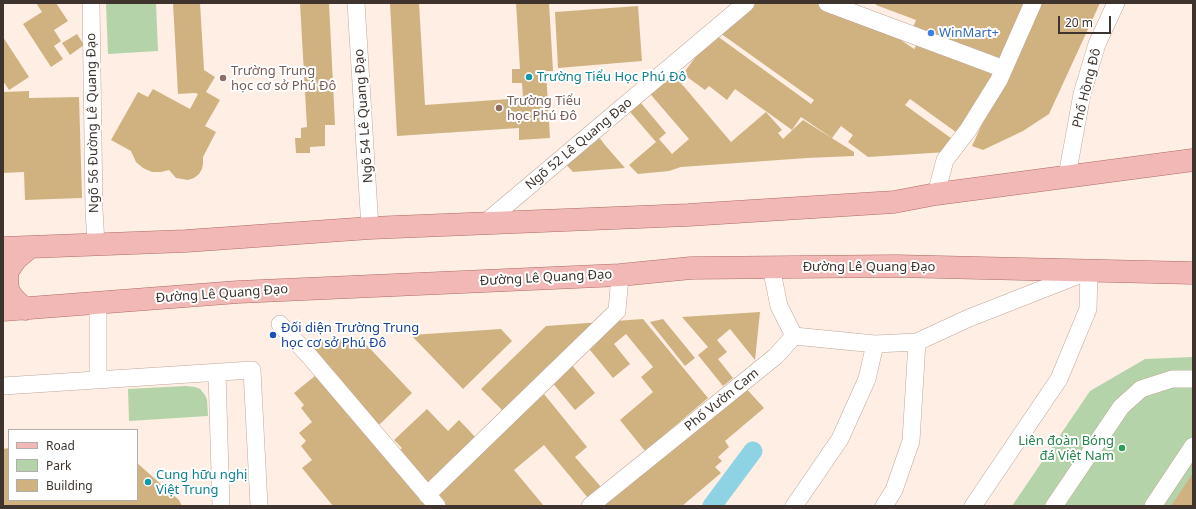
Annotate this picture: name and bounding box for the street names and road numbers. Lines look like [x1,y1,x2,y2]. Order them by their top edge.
street label: Ngõ 56 Đường Lê Quang Đạo [84,33,102,213]
street label: Phố Hồng Đô [1070,47,1104,129]
street label: Ngõ 54 Lê Quang Đạo [352,48,376,184]
street label: Ngõ 52 Lê Quang Đạo [522,95,636,193]
street label: Đường Lê Quang Đạo [803,259,935,275]
street label: Đường Lê Quang Đạo [479,267,613,289]
street label: Đường Lê Quang Đạo [155,282,289,306]
street label: Phố Vườn Cam [682,365,762,435]

